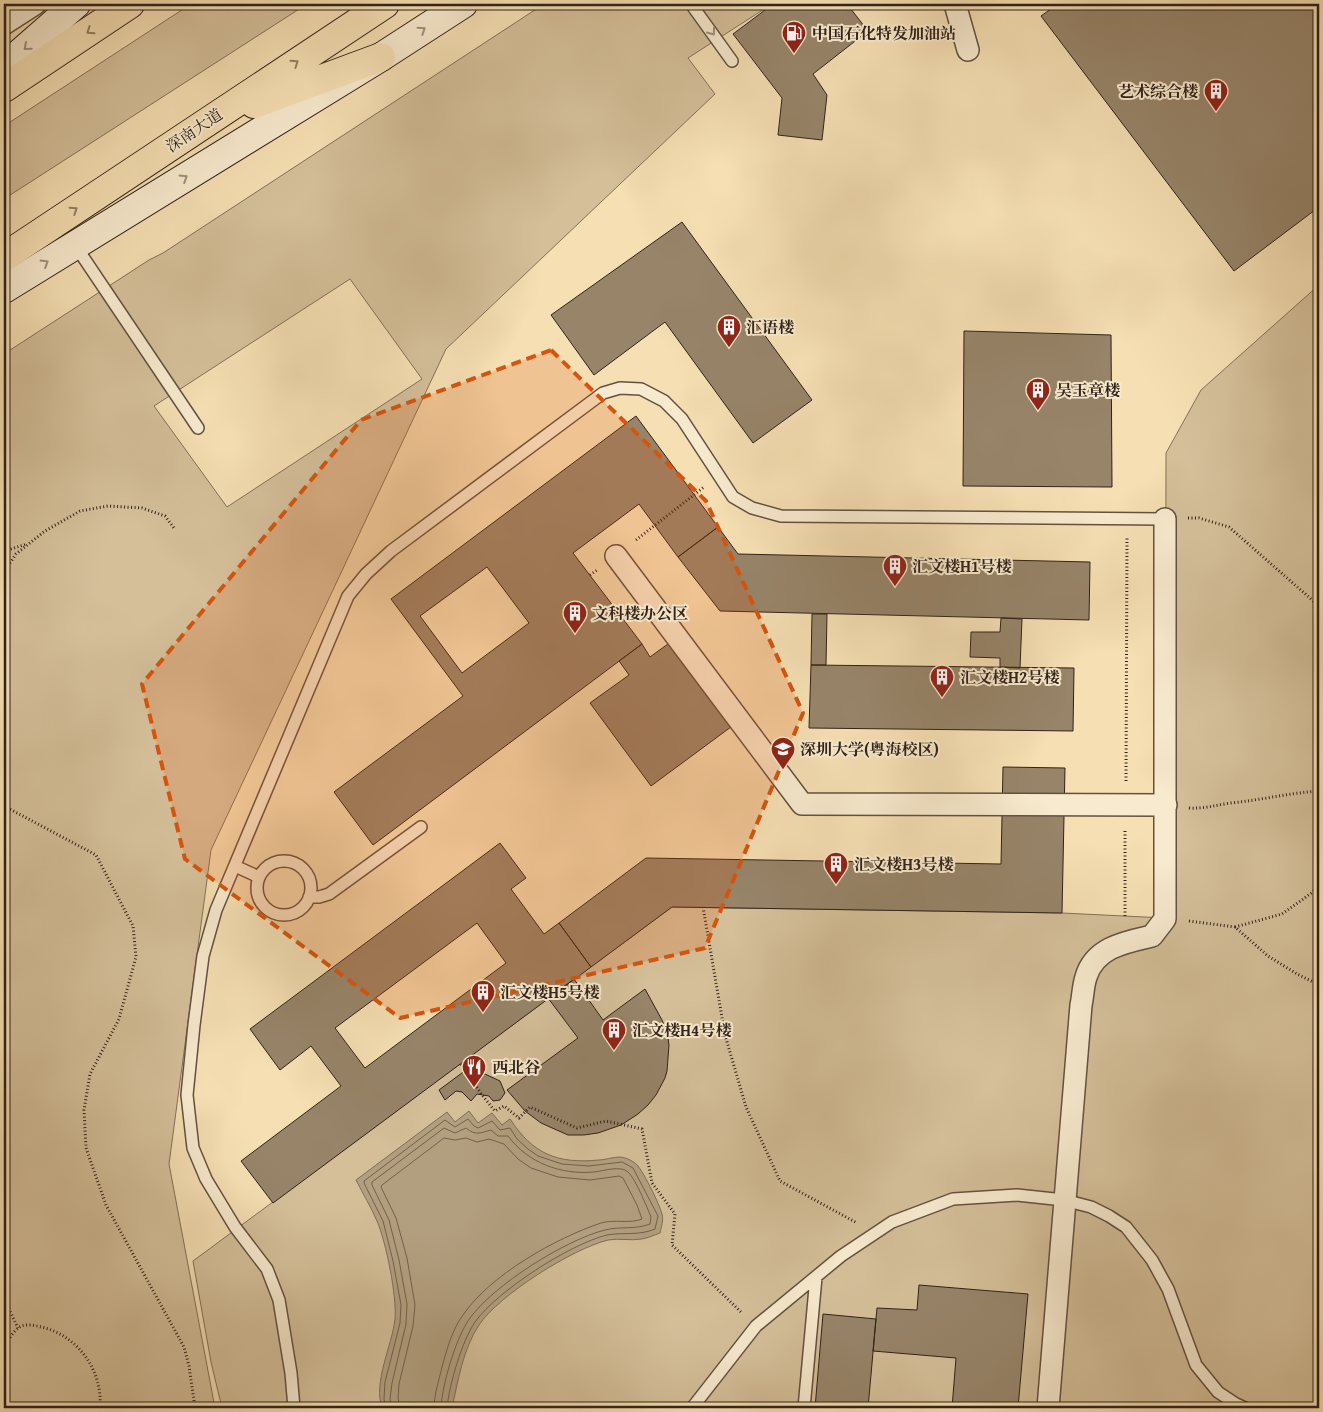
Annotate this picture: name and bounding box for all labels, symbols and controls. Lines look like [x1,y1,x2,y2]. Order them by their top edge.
fuel station icon: 中国石化特发加油站 [781,20,807,54]
place label: 中国石化特发加油站 [812,21,956,45]
one-way arrow [86,25,96,34]
one-way arrow [706,26,715,36]
one-way arrow [416,27,425,37]
one-way arrow [23,41,32,50]
one-way arrow [290,60,299,70]
building icon: 艺术综合楼 [1203,78,1229,112]
place label: 艺术综合楼 [1118,79,1198,103]
street label: 深南大道 [161,102,227,158]
one-way arrow [178,175,187,185]
one-way arrow [68,207,77,216]
one-way arrow [40,260,49,270]
building icon: 汇语楼 [716,314,742,348]
place label: 汇语楼 [746,315,794,339]
building icon: 吴玉章楼 [1025,377,1051,411]
place label: 吴玉章楼 [1056,378,1120,402]
building icon: 汇文楼H1号楼 [882,553,908,587]
place label: 汇文楼H1号楼 [912,554,1011,578]
building icon: 文科楼办公区 [562,600,588,634]
place label: 文科楼办公区 [592,601,688,625]
building icon: 汇文楼H2号楼 [929,664,955,698]
place label: 汇文楼H2号楼 [960,665,1059,689]
school or university icon: 深圳大学(粤海校区) [770,736,796,770]
place label: 深圳大学(粤海校区) [800,737,939,761]
building icon: 汇文楼H3号楼 [823,851,849,885]
place label: 汇文楼H3号楼 [854,852,953,876]
building icon: 汇文楼H5号楼 [470,979,496,1013]
place label: 汇文楼H5号楼 [500,980,599,1004]
building icon: 汇文楼H4号楼 [601,1017,627,1051]
place label: 汇文楼H4号楼 [632,1018,731,1042]
restaurant icon: 西北谷 [461,1054,487,1088]
place label: 西北谷 [492,1055,540,1079]

